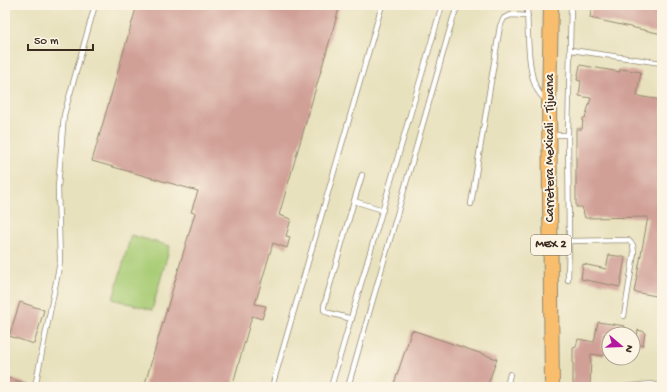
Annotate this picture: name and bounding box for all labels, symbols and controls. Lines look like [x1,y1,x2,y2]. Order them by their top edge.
scale bar [28,26,93,52]
text: 50 m [34,35,59,49]
street label: Carretera Mexicali - Tijuana [543,73,558,222]
road number: MEX 2 [531,235,571,255]
north arrow [601,326,641,366]
text: N [622,343,635,354]

